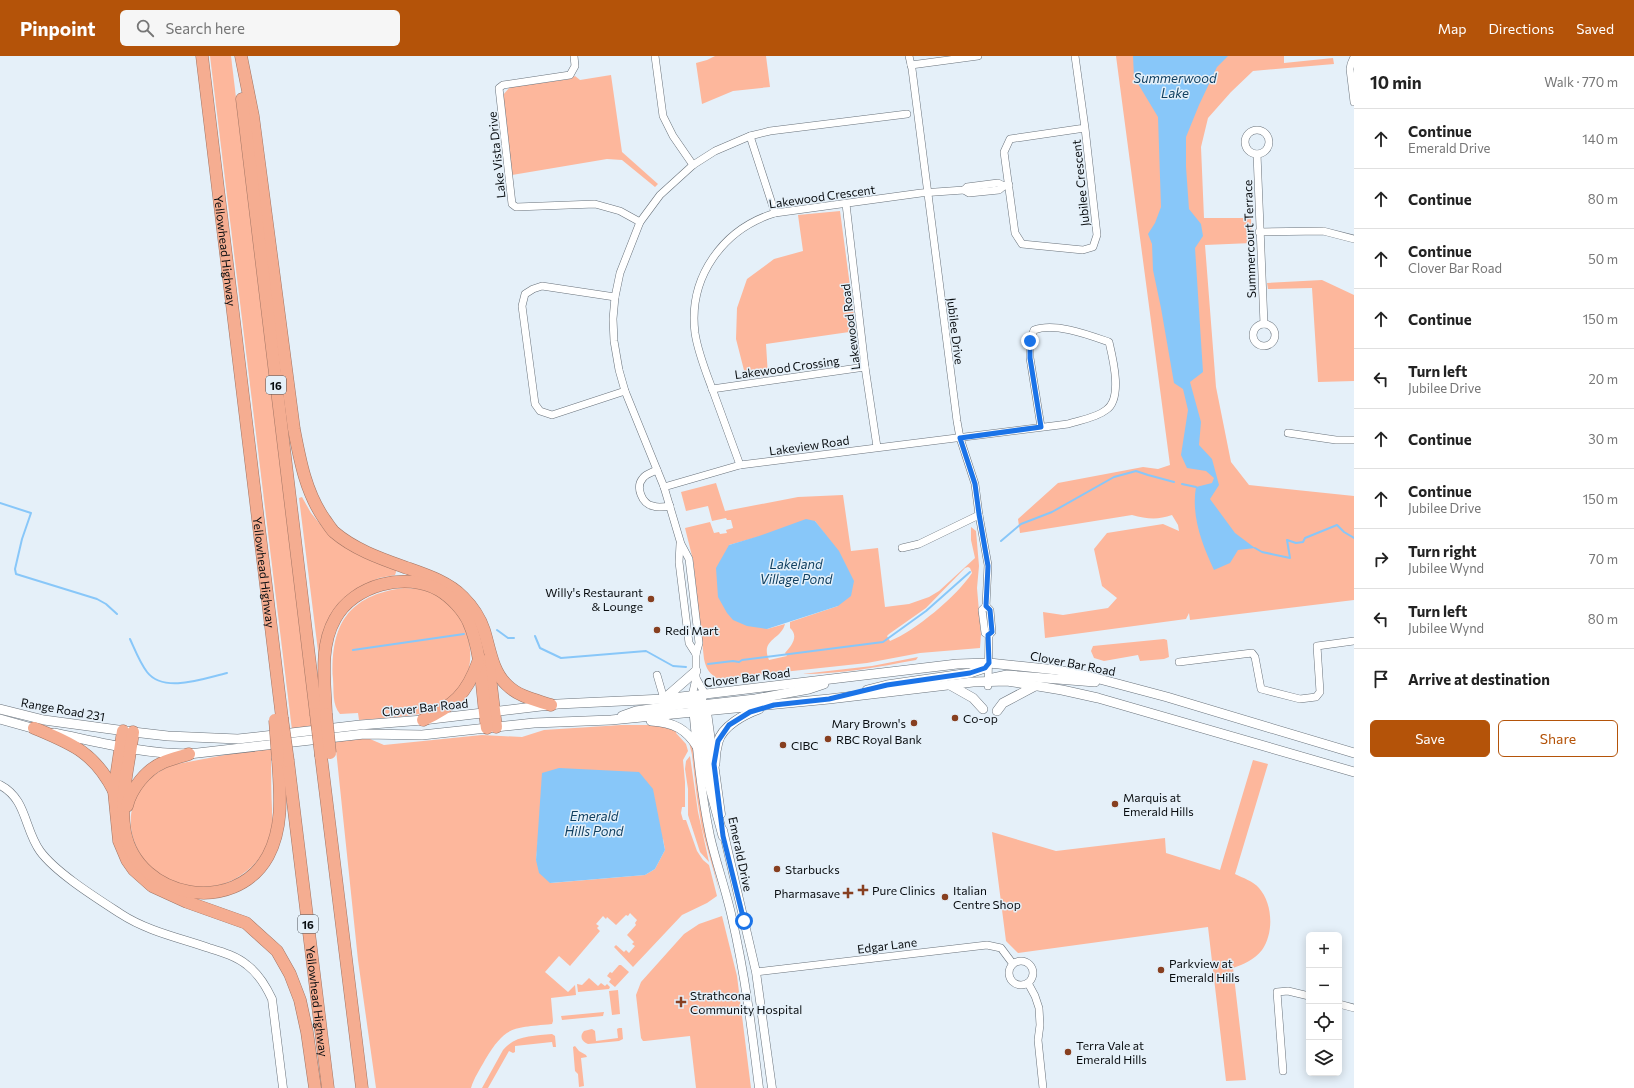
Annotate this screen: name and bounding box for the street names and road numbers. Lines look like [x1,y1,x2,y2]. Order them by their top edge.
street label: Lake Vista Drive [484,111,508,199]
street label: Jubilee Crescent [1068,139,1093,227]
street label: Summercourt Terrace [1240,180,1258,298]
street label: Lakewood Crescent [768,182,876,210]
street label: Yellowhead Highway [212,194,239,307]
street label: Lakewood Road [838,283,862,371]
street label: Jubilee Drive [944,297,967,365]
street label: Lakewood Crossing [734,353,841,381]
road number: 16 [266,376,286,394]
street label: Lakeview Road [768,432,850,458]
street label: Yellowhead Highway [251,516,278,629]
street label: Clover Bar Road [1029,648,1117,678]
street label: Clover Bar Road [703,665,791,689]
street label: Range Road 231 [20,695,106,723]
street label: Clover Bar Road [381,695,469,718]
street label: Emerald Drive [726,815,756,893]
road number: 16 [298,915,318,933]
street label: Edgar Lane [856,934,918,956]
street label: Yellowhead Highway [304,945,331,1058]

